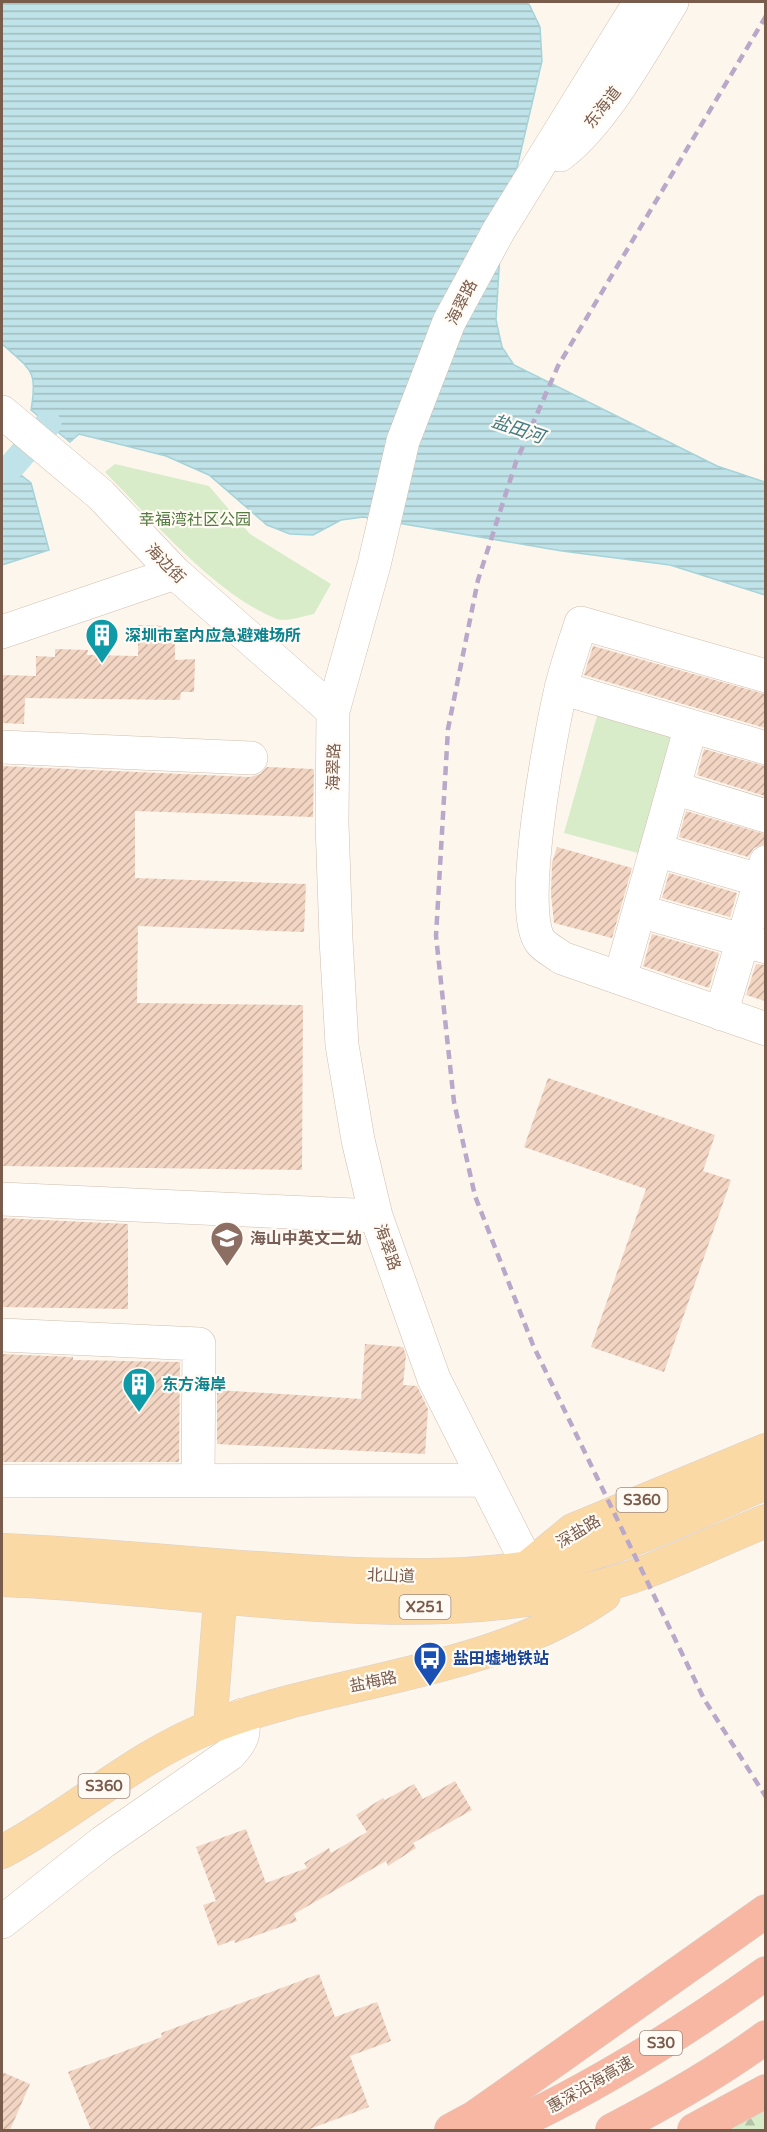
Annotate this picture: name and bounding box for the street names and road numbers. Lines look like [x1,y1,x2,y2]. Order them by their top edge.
street label: 东海道 [580,83,625,133]
street label: 海翠路 [442,277,482,328]
street label: 海边街 [141,540,189,588]
street label: 海翠路 [324,743,344,791]
street label: 海翠路 [369,1221,405,1273]
road number: S360 [616,1488,668,1512]
street label: 深盐路 [553,1511,604,1553]
street label: 北山道 [367,1565,415,1587]
road number: X251 [400,1595,450,1619]
street label: 盐梅路 [348,1667,399,1697]
road number: S360 [78,1774,130,1798]
road number: S30 [640,2031,682,2055]
street label: 惠深沿海高速 [544,2052,637,2118]

